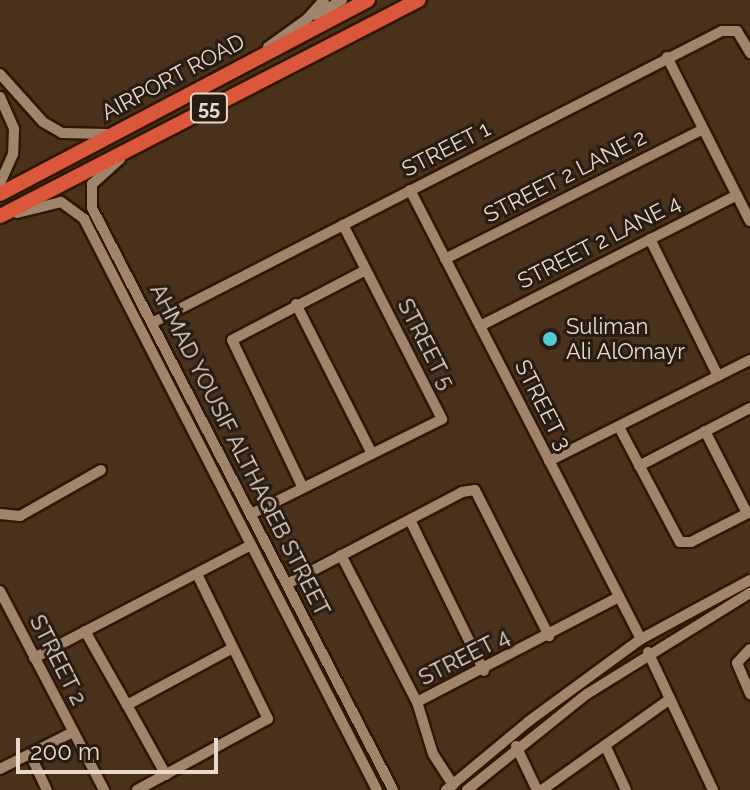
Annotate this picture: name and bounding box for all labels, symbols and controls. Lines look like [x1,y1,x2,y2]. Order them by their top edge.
street label: AIRPORT ROAD [97,28,249,126]
road number: 55 [189,92,229,124]
street label: STREET 1 [397,115,495,183]
street label: STREET 2 LANE 2 [479,124,651,228]
street label: STREET 2 LANE 4 [513,189,685,295]
street label: AHMAD YOUSIF ALTHAQEB STREET [144,279,336,621]
street label: STREET 5 [392,294,460,394]
place label: Suliman Ali AlOmayr [566,313,686,364]
marker: Suliman Ali AlOmayr [541,330,559,348]
street label: STREET 3 [509,355,577,455]
street label: STREET 2 [24,610,92,710]
street label: STREET 4 [414,623,514,691]
scale bar [20,722,222,772]
text: 200 m [30,737,100,766]

